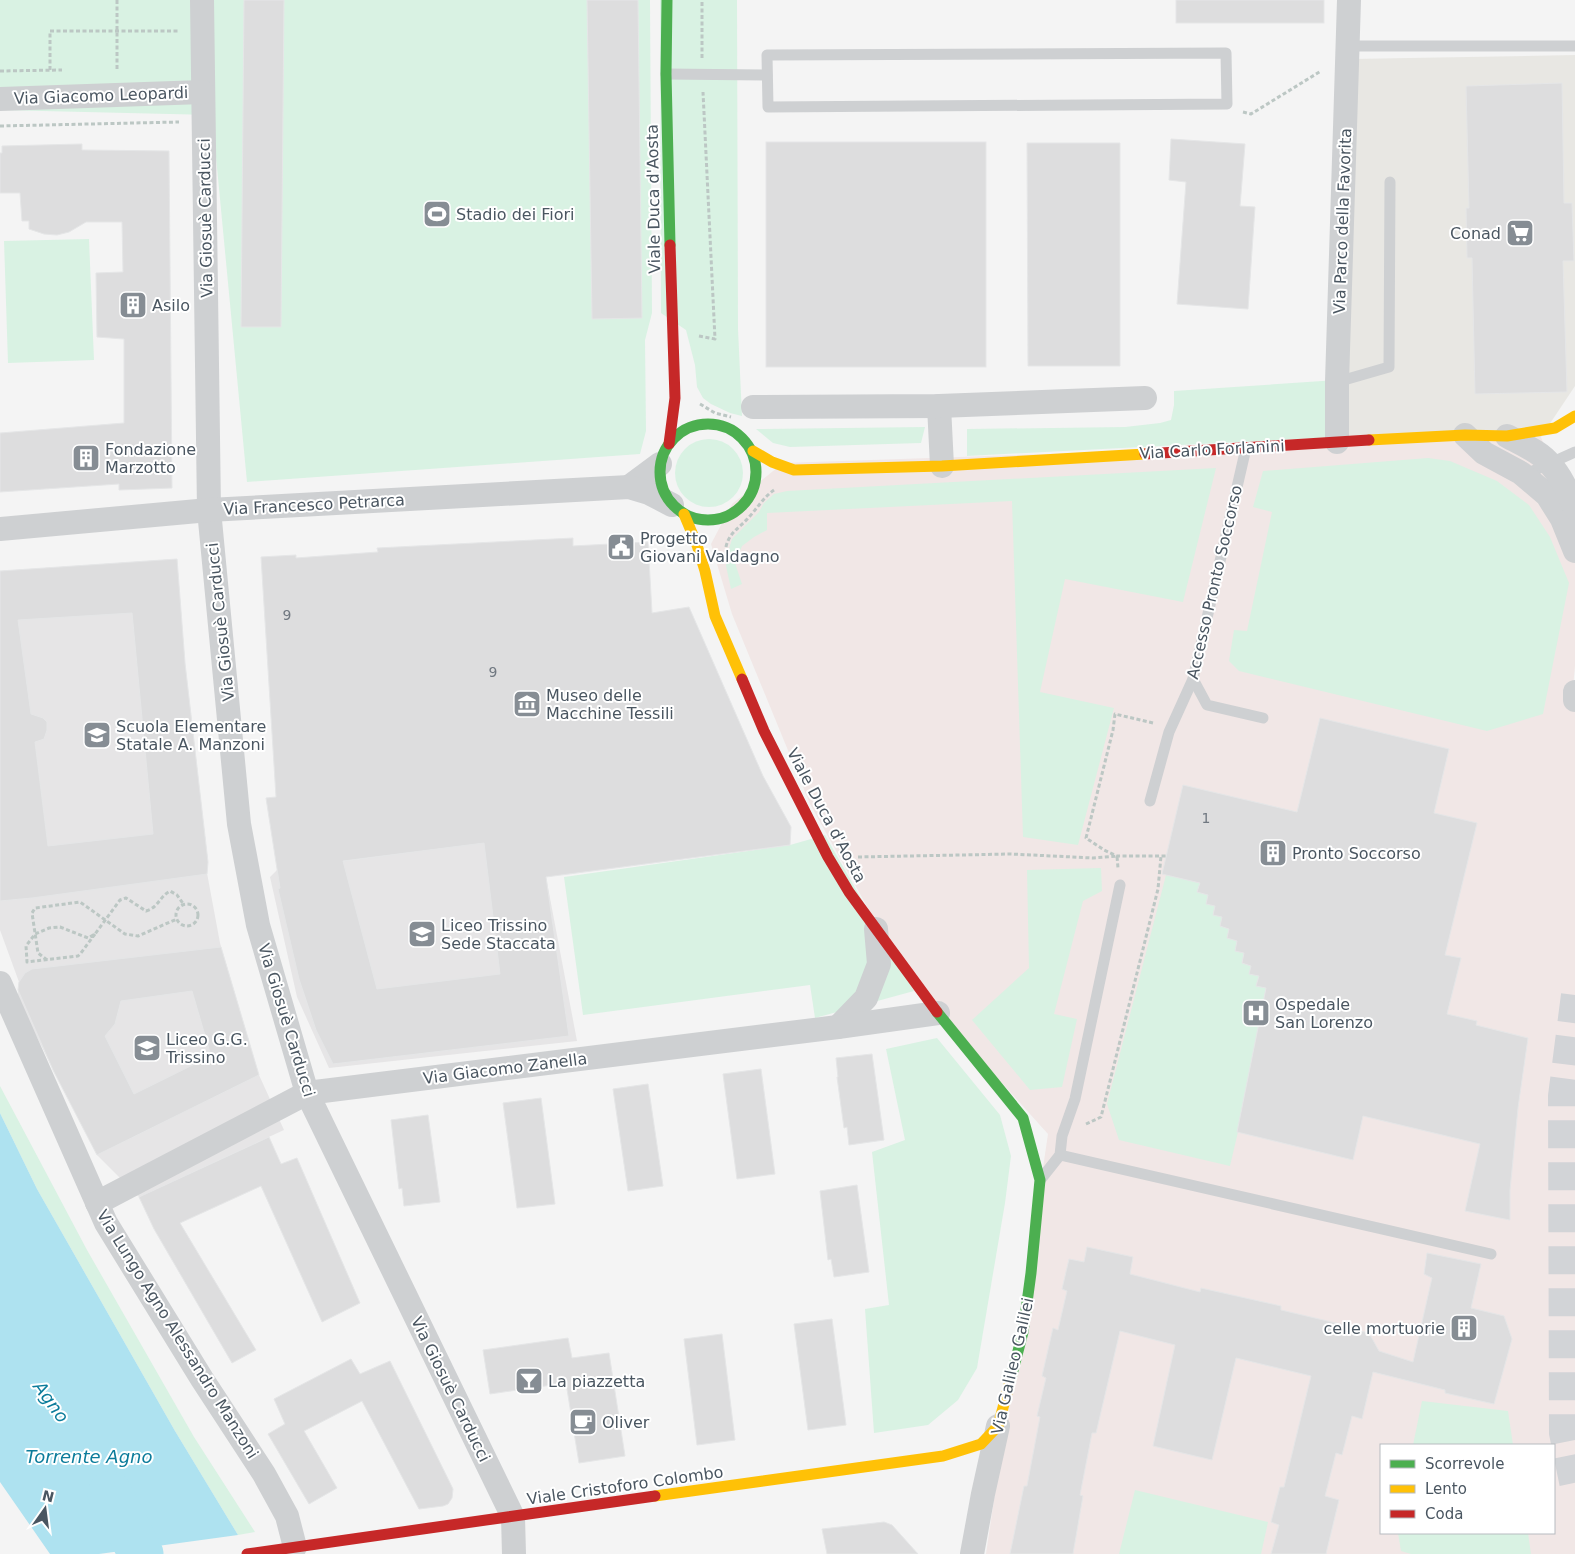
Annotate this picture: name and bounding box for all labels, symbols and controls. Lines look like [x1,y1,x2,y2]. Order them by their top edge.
street label: Via Giacomo Leopardi [13,83,189,108]
street label: Viale Duca d'Aosta [643,124,664,274]
street label: Via Parco della Favorita [1330,128,1355,314]
street label: Via Giosuè Carducci [195,138,216,298]
sports icon: Stadio dei Fiori [422,199,452,229]
place label: Stadio dei Fiori [456,205,575,224]
supermarket icon: Conad [1505,218,1535,248]
place label: Conad [1450,224,1501,243]
building icon: Asilo [118,290,148,320]
place label: Asilo [152,296,190,315]
street label: Via Carlo Forlanini [1139,436,1285,463]
place label: Fondazione Marzotto [105,440,196,477]
building icon: Fondazione Marzotto [71,443,101,473]
street label: Accesso Pronto Soccorso [1183,483,1246,681]
street label: Via Francesco Petrarca [223,490,405,519]
place label: Progetto Giovani Valdagno [640,529,780,566]
public building icon: Progetto Giovani Valdagno [606,532,636,562]
street label: Via Giosuè Carducci [203,542,238,702]
house number: 9 [283,607,291,623]
house number: 9 [489,664,497,680]
place label: Museo delle Macchine Tessili [546,686,674,723]
museum icon: Museo delle Macchine Tessili [512,689,542,719]
place label: Scuola Elementare Statale A. Manzoni [116,717,266,754]
school or university icon: Scuola Elementare Statale A. Manzoni [82,720,112,750]
street label: Viale Duca d'Aosta [783,745,870,886]
house number: 1 [1202,810,1210,826]
building icon: Pronto Soccorso [1258,838,1288,868]
place label: Pronto Soccorso [1292,844,1421,863]
place label: Liceo Trissino Sede Staccata [441,916,556,953]
school or university icon: Liceo Trissino Sede Staccata [407,919,437,949]
street label: Via Giosuè Carducci [254,941,319,1099]
place label: Ospedale San Lorenzo [1275,995,1373,1032]
hospital icon: Ospedale San Lorenzo [1241,998,1271,1028]
place label: Liceo G.G. Trissino [165,1030,248,1067]
school or university icon: Liceo G.G. Trissino [132,1033,162,1063]
street label: Via Giacomo Zanella [422,1049,588,1088]
street label: Via Lungo Agno Alessandro Manzoni [93,1206,262,1462]
street label: Via Galileo Galilei [987,1296,1037,1436]
street label: Via Giosuè Carducci [407,1313,494,1465]
building icon: celle mortuorie [1449,1313,1479,1343]
place label: celle mortuorie [1324,1319,1445,1338]
bar icon: La piazzetta [514,1366,544,1396]
place label: La piazzetta [548,1372,645,1391]
water label: Agno [29,1376,73,1427]
cafe icon: Oliver [568,1407,598,1437]
place label: Oliver [602,1413,650,1432]
legend [1380,1444,1555,1534]
water label: Torrente Agno [25,1446,153,1467]
text: Scorrevole [1425,1455,1504,1473]
street label: Viale Cristoforo Colombo [526,1462,724,1509]
text: Lento [1425,1480,1467,1498]
north arrow [20,1484,70,1534]
text: N [41,1487,56,1506]
text: Coda [1425,1505,1463,1523]

